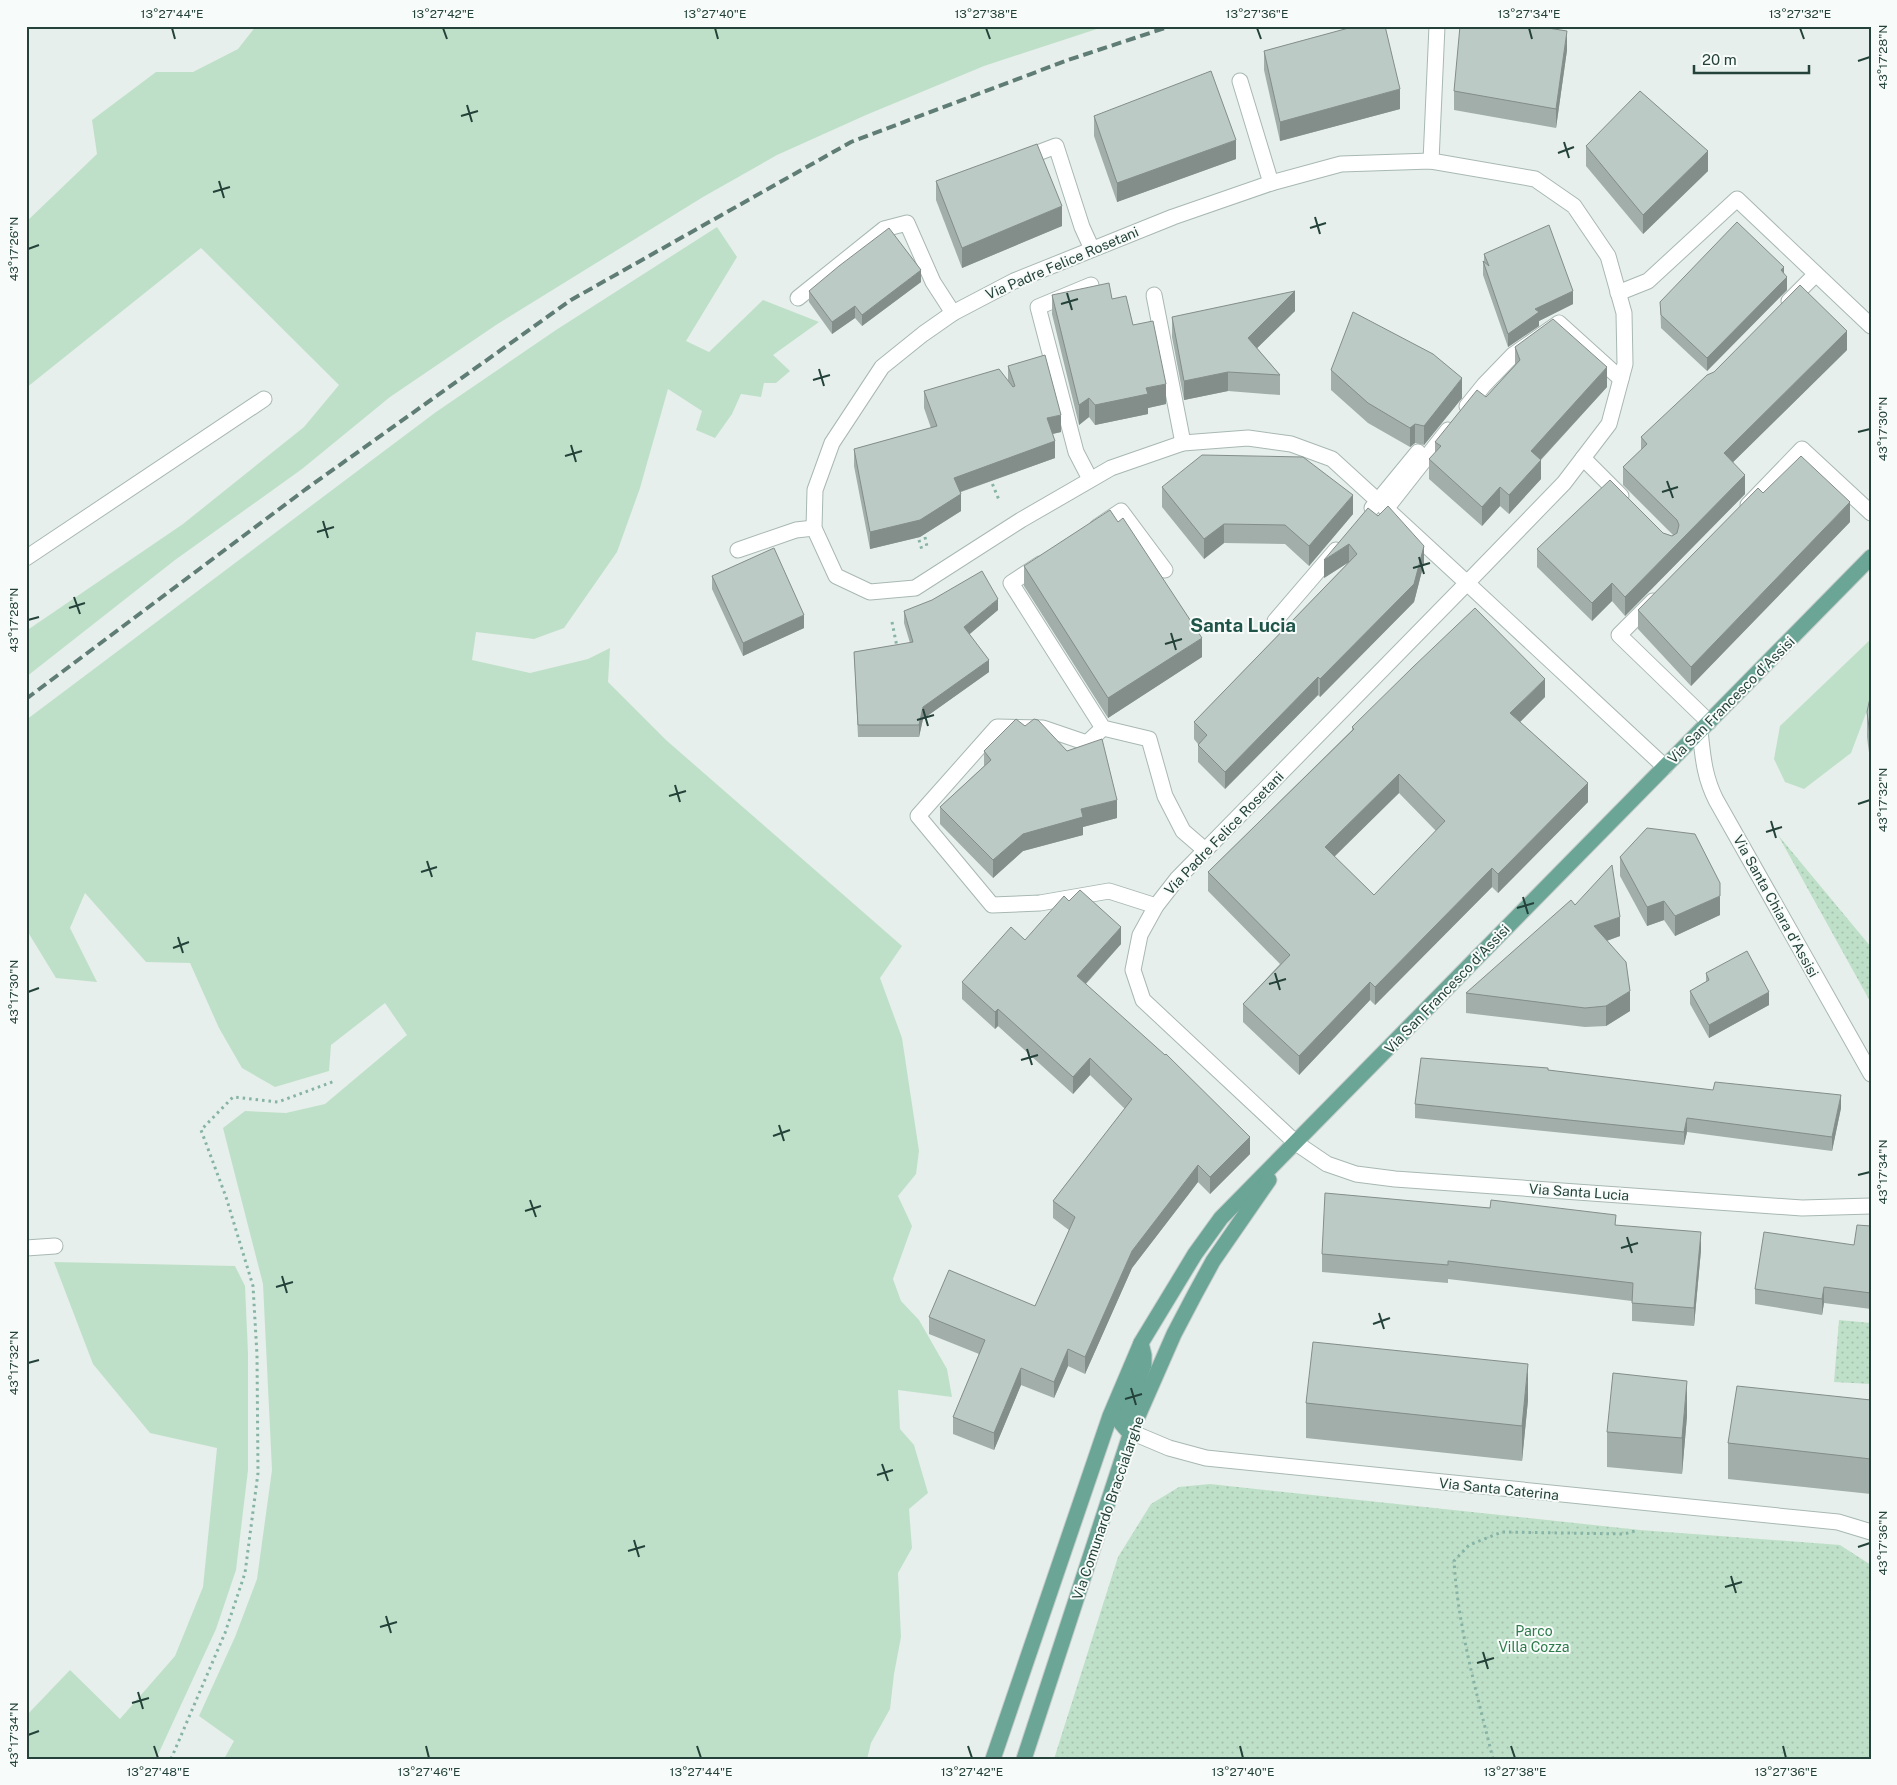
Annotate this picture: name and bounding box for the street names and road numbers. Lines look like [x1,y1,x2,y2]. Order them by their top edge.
street label: Via Padre Felice Rosetani [983,223,1141,303]
street label: Via San Francesco d'Assisi [1664,633,1798,767]
street label: Via Padre Felice Rosetani [1161,768,1287,898]
street label: Via Santa Chiara d'Assisi [1730,832,1822,980]
street label: Via San Francesco d'Assisi [1381,921,1513,1057]
street label: Via Santa Lucia [1528,1181,1630,1203]
street label: Via Comunardo Braccialarghe [1069,1414,1147,1602]
street label: Via Santa Caterina [1438,1475,1560,1503]

